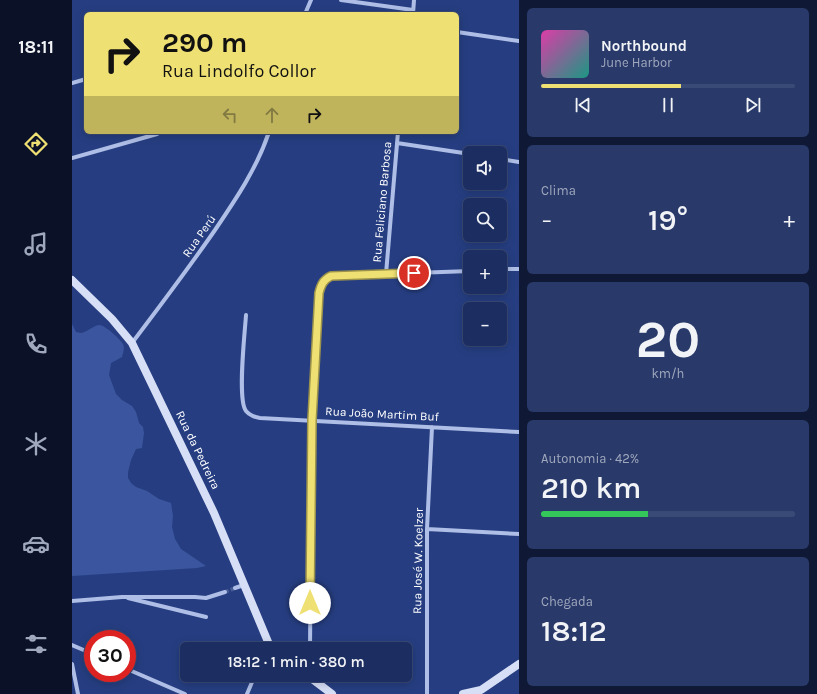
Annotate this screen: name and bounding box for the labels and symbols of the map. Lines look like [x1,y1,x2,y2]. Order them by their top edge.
street label: Rua Feliciano Barbosa [370,141,394,263]
street label: Rua Perú [179,212,219,260]
pin [397,256,431,290]
street label: Rua João Martim Buf [325,404,440,424]
street label: Rua da Pedreira [173,408,223,492]
street label: Rua José W. Koelzer [410,507,426,614]
position arrow [289,582,331,624]
speed limit sign: 30 [84,630,136,682]

